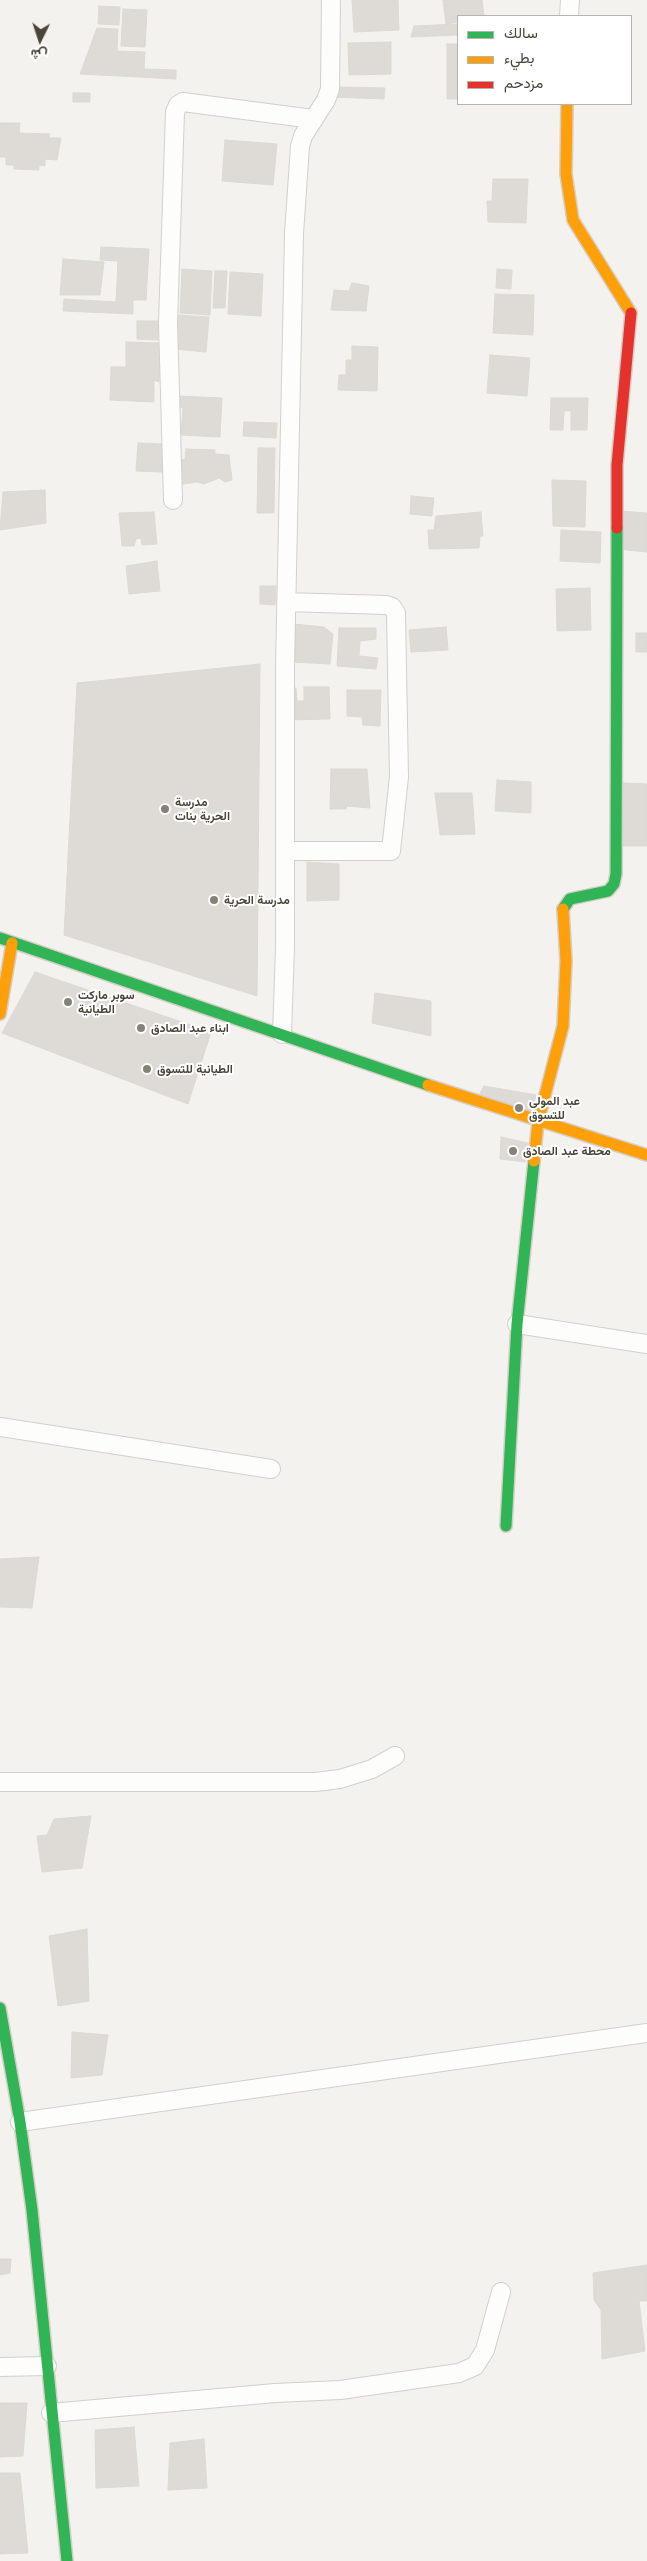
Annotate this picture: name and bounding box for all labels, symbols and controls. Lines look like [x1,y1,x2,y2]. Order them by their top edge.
north arrow [15,15,65,65]
legend [457,15,632,105]
text: سالك [504,23,538,42]
text: ش [30,45,48,65]
text: بطيء [504,48,534,67]
text: مزدحم [504,73,543,92]
place label: مدرسة الحرية بنات [175,795,230,823]
marker: مدرسة الحرية بنات [159,803,171,815]
place label: مدرسة الحرية [224,893,290,907]
marker: مدرسة الحرية [208,894,220,906]
place label: سوبر ماركت الطيانية [78,988,135,1016]
marker: سوبر ماركت الطيانية [62,996,74,1008]
place label: ابناء عبد الصادق [151,1021,229,1035]
marker: ابناء عبد الصادق [135,1022,147,1034]
place label: الطيانية للتسوق [157,1062,233,1076]
marker: الطيانية للتسوق [141,1063,153,1075]
place label: عبد المولى للتسوق [529,1094,580,1122]
marker: عبد المولى للتسوق [513,1102,525,1114]
place label: محطة عبد الصادق [523,1144,611,1158]
marker: محطة عبد الصادق [507,1145,519,1157]

